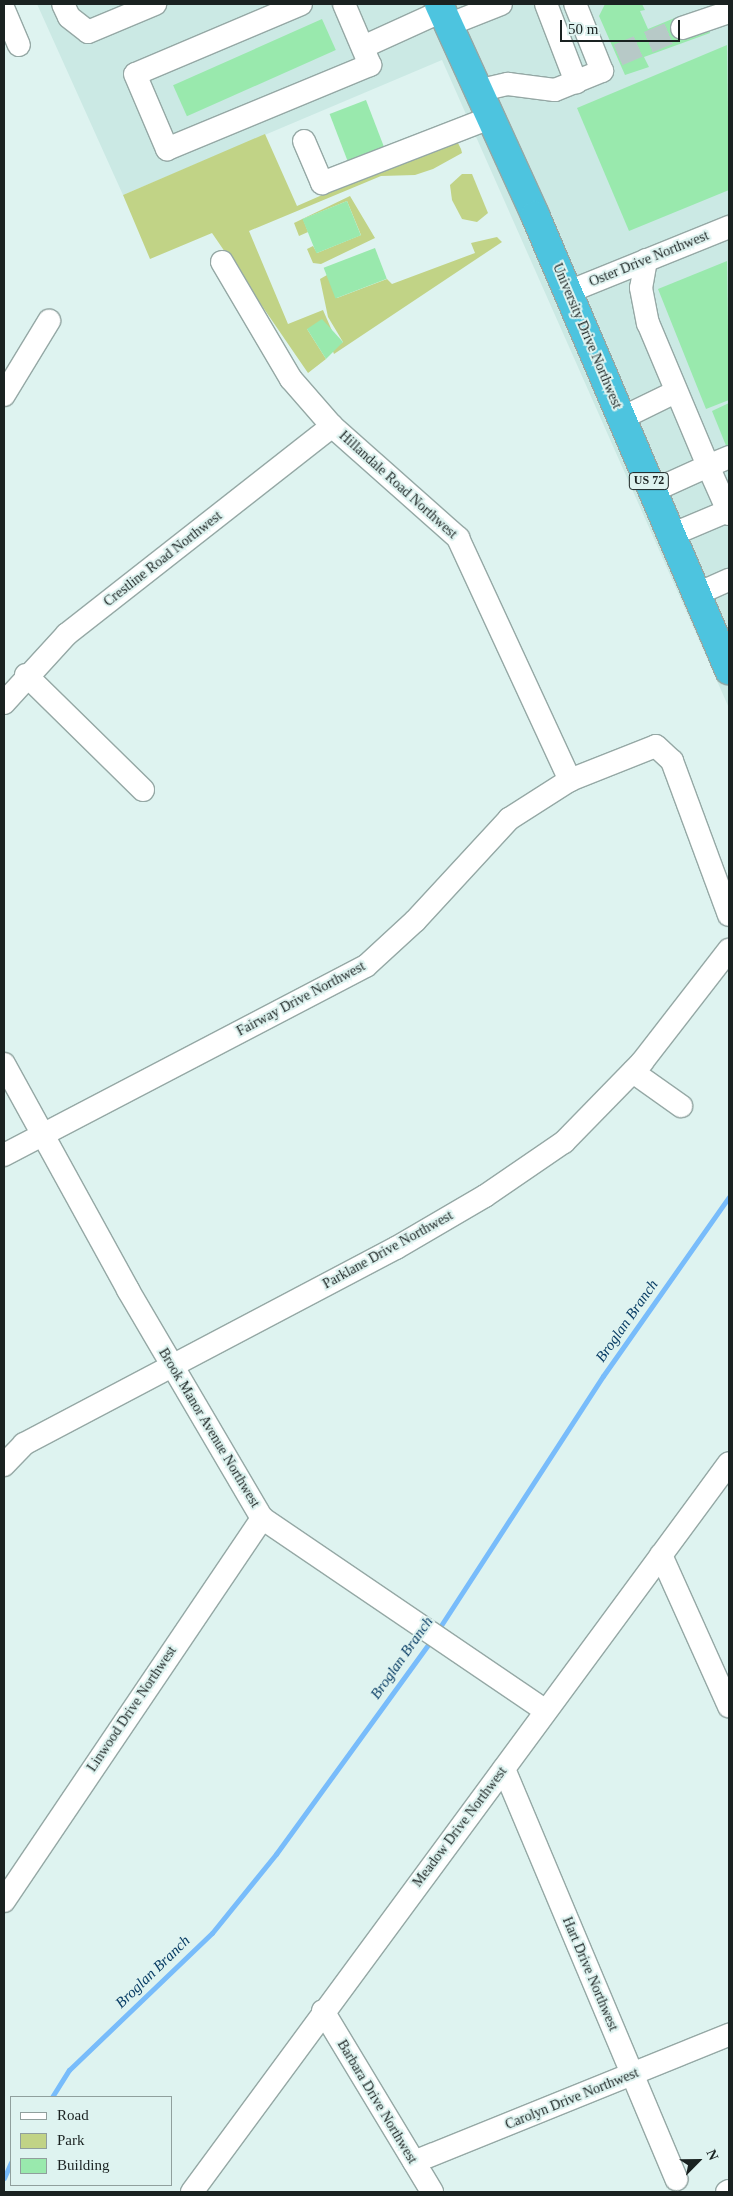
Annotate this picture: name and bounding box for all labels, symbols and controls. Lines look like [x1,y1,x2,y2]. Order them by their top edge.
scale bar [563,10,683,42]
text: 50 m [568,21,598,37]
street label: Oster Drive Northwest [587,227,711,291]
street label: University Drive Northwest [549,261,625,411]
street label: Hillandale Road Northwest [335,428,461,542]
road number: US 72 [628,472,670,491]
street label: Crestline Road Northwest [101,508,225,610]
street label: Fairway Drive Northwest [234,958,368,1040]
street label: Parklane Drive Northwest [320,1207,456,1293]
water label: Broglan Branch [592,1276,662,1366]
street label: Brook Manor Avenue Northwest [155,1345,263,1511]
water label: Broglan Branch [367,1613,437,1703]
street label: Linwood Drive Northwest [84,1643,180,1775]
street label: Meadow Drive Northwest [409,1764,511,1890]
street label: Hart Drive Northwest [558,1915,622,2033]
water label: Broglan Branch [112,1932,194,2012]
street label: Barbara Drive Northwest [333,2037,421,2167]
street label: Carolyn Drive Northwest [503,2065,641,2133]
legend [10,2096,172,2186]
text: Road [57,2107,89,2123]
text: Park [57,2132,85,2148]
north arrow [673,2136,723,2186]
text: N [703,2147,721,2163]
text: Building [57,2157,110,2173]

